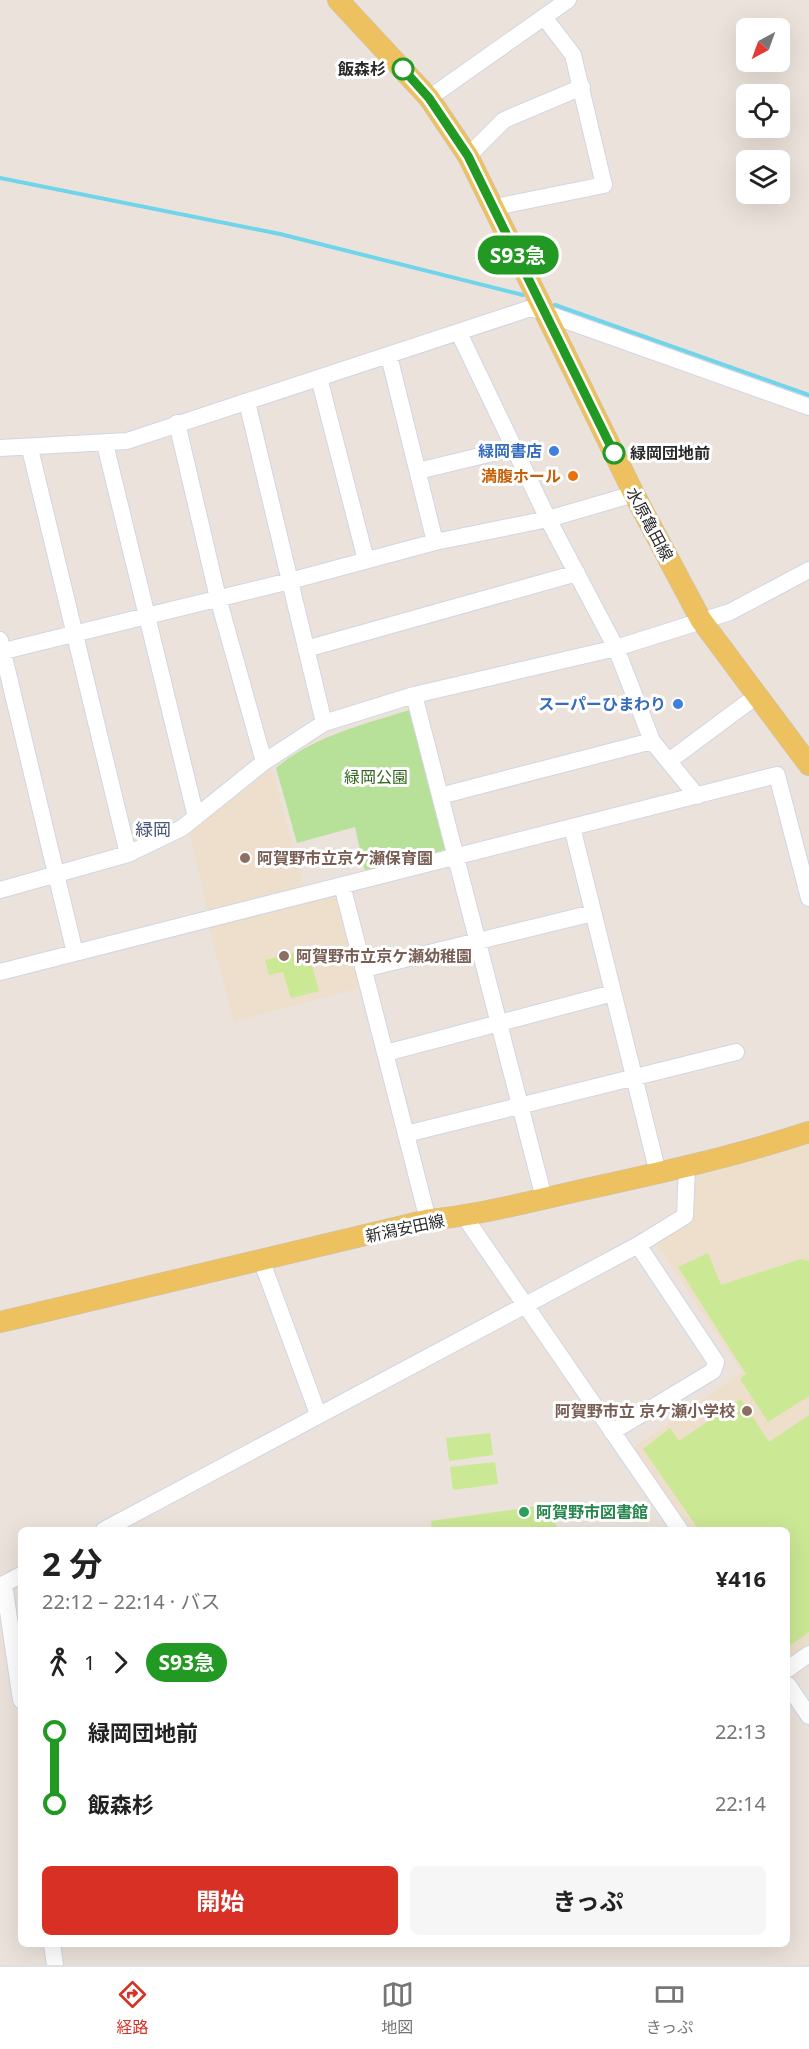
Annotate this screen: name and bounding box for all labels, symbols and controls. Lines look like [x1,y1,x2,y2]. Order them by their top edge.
north arrow [736,18,790,72]
map controls [736,18,790,204]
place label: 飯森杉 [337,58,386,80]
marker: 飯森杉 [392,58,414,80]
button: locate [736,84,790,138]
button: layers [736,150,790,204]
line badge: S93急 [476,236,560,274]
text: S93急 [490,241,546,269]
place label: 緑岡書店 [478,440,542,462]
marker: 緑岡団地前 [603,442,625,464]
place label: 緑岡団地前 [630,442,710,464]
marker: 緑岡書店 [547,444,561,458]
place label: 満腹ホール [481,465,561,487]
marker: 満腹ホール [566,469,580,483]
street label: 水原亀田線 [622,484,678,564]
place label: スーパーひまわり [538,693,666,715]
marker: スーパーひまわり [671,697,685,711]
park label: 緑岡公園 [344,766,408,788]
district label: 緑岡 [135,817,171,841]
place label: 阿賀野市立京ケ瀬保育園 [257,847,433,869]
marker: 阿賀野市立京ケ瀬保育園 [238,851,252,865]
place label: 阿賀野市立京ケ瀬幼稚園 [296,945,472,967]
marker: 阿賀野市立京ケ瀬幼稚園 [277,949,291,963]
street label: 新潟安田線 [364,1209,446,1247]
place label: 阿賀野市立 京ケ瀬小学校 [555,1400,735,1422]
marker: 阿賀野市立 京ケ瀬小学校 [740,1404,754,1418]
place label: 阿賀野市図書館 [536,1501,648,1523]
marker: 阿賀野市図書館 [517,1505,531,1519]
text: 2 分 [42,1541,102,1586]
text: ¥416 [716,1563,766,1593]
text: 22:12 – 22:14 · バス [42,1588,220,1615]
icon: walk [42,1646,75,1679]
icon: forward [104,1646,137,1679]
text: S93急 [158,1648,215,1676]
text: 1 [84,1649,95,1676]
text: 緑岡団地前 [88,1717,198,1747]
text: 22:13 [715,1718,766,1745]
text: 飯森杉 [88,1789,154,1819]
text: 22:14 [715,1790,766,1817]
button: 開始 [42,1866,398,1935]
button: きっぷ [410,1866,766,1935]
tab: 経路 [116,1978,149,2038]
tab: 地図 [381,1978,414,2038]
tab: きっぷ [646,1978,693,2038]

